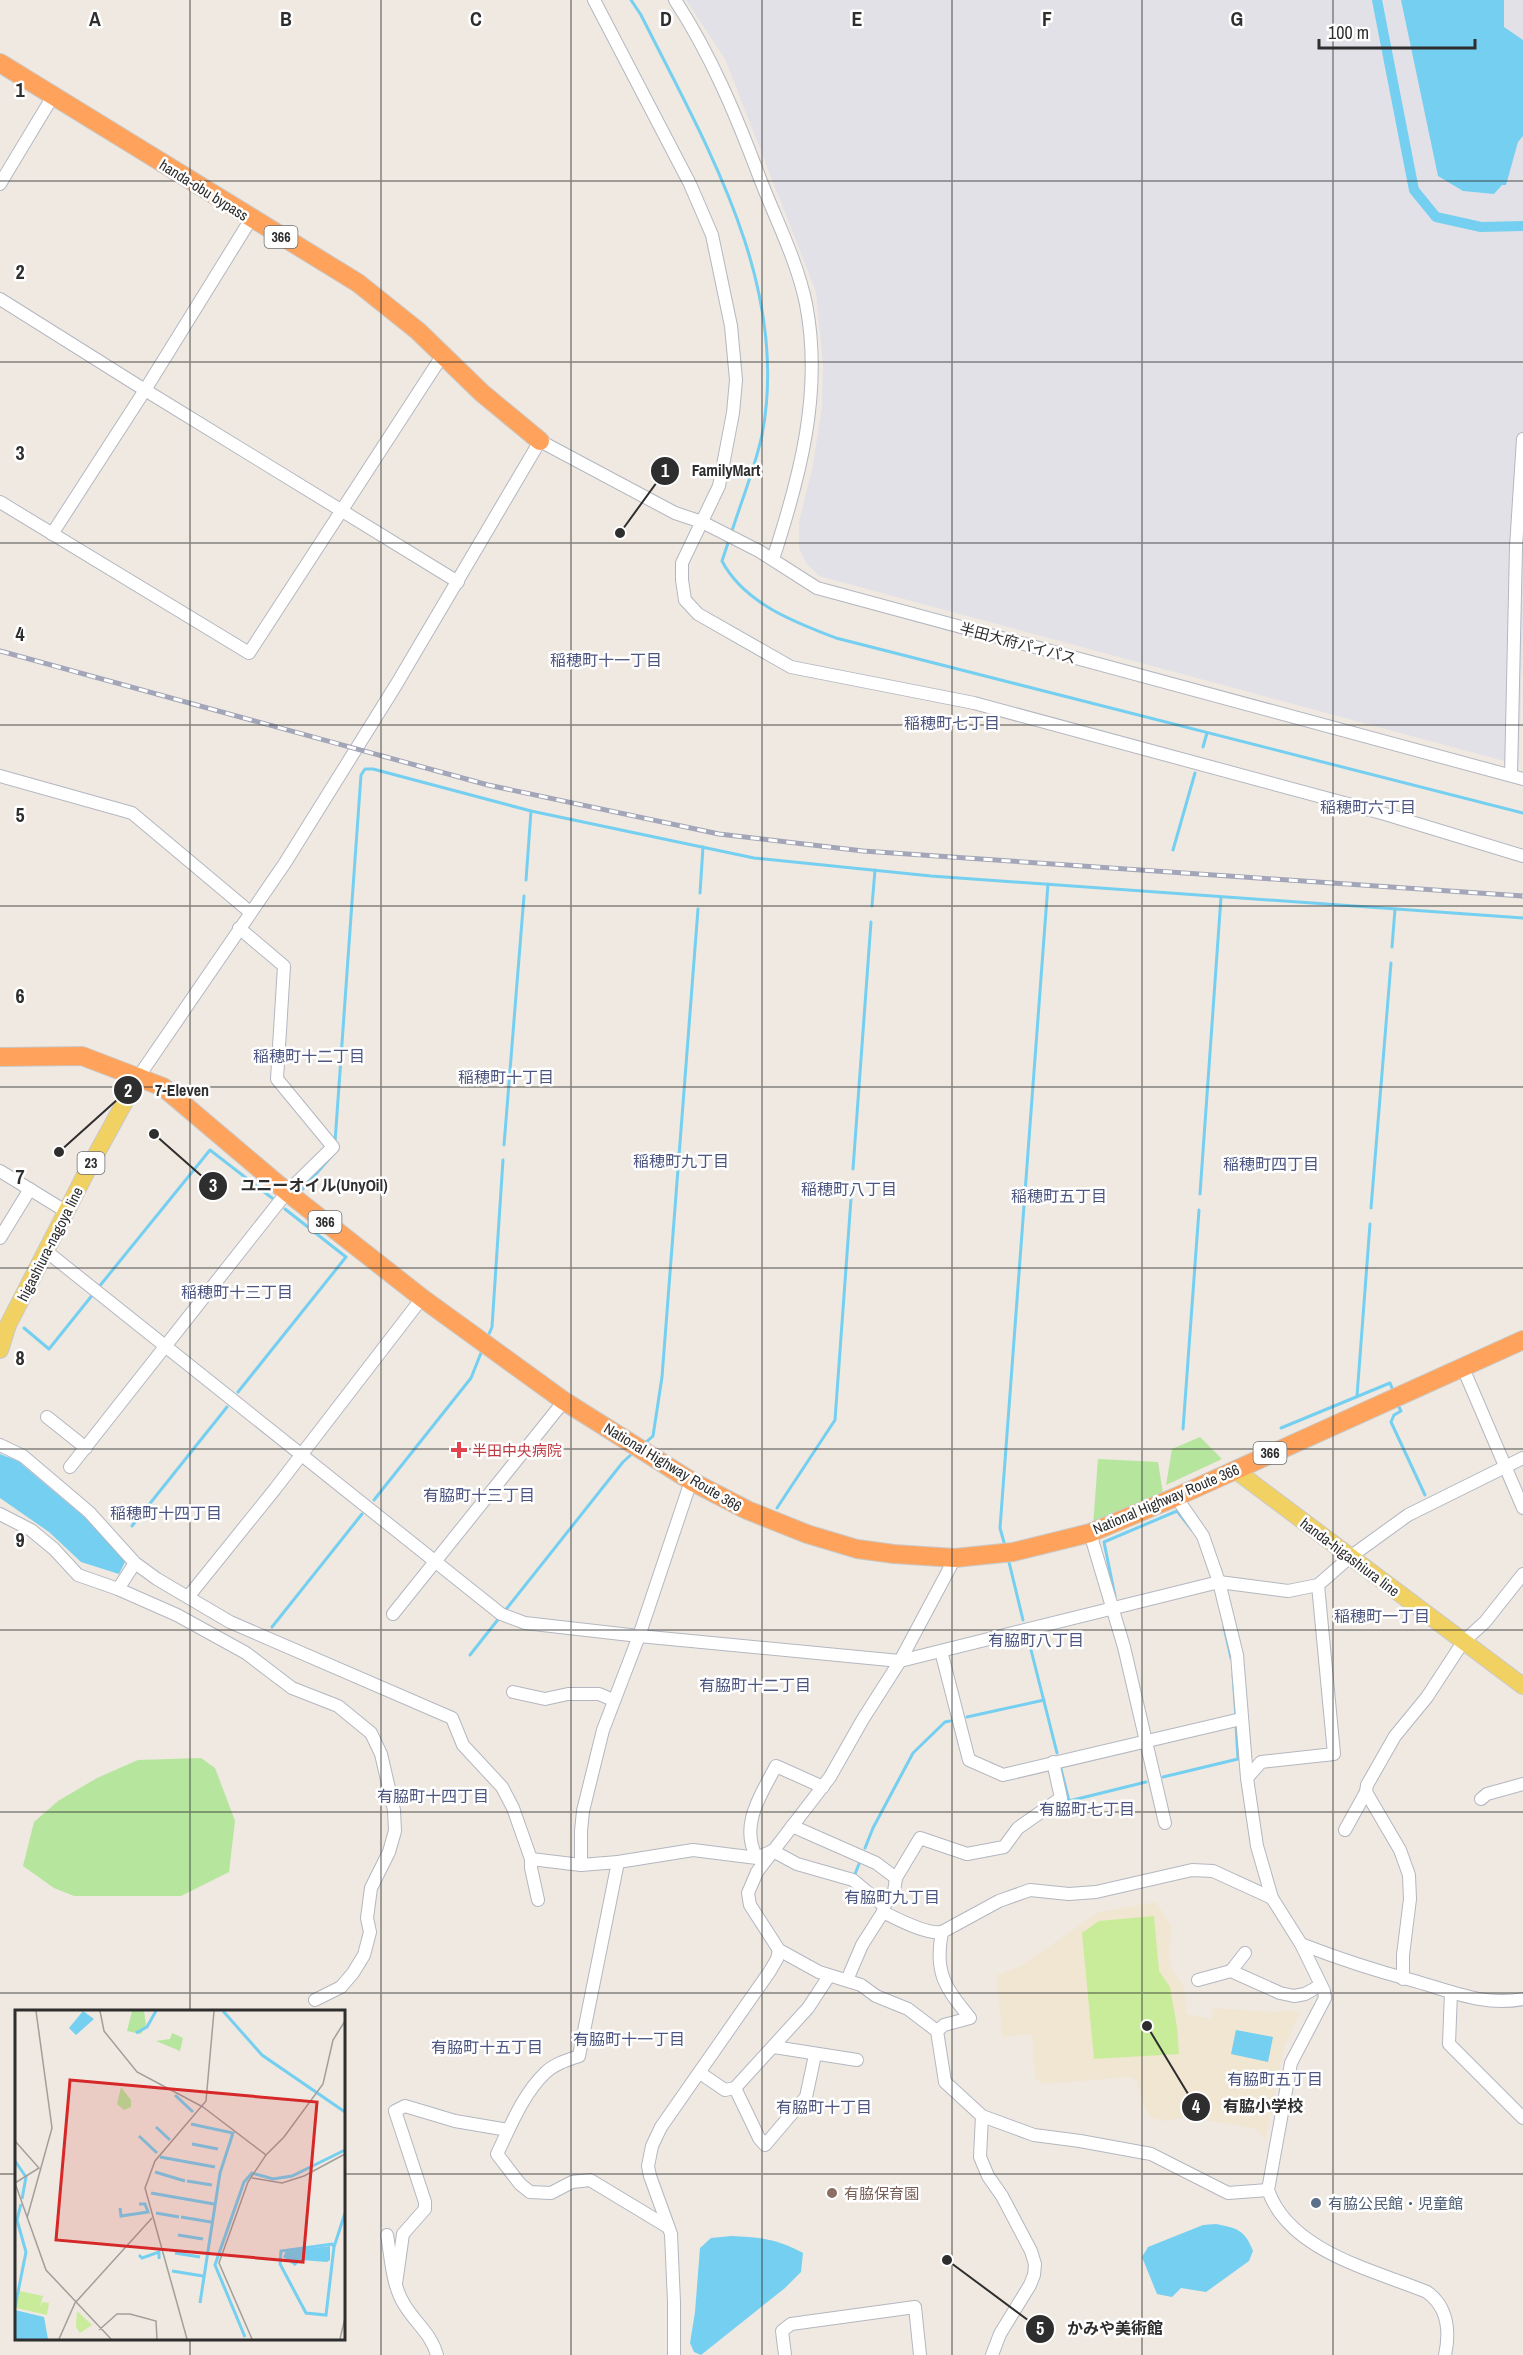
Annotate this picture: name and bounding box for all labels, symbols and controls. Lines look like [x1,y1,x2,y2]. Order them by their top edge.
text: A [89,5,101,32]
text: B [280,5,292,32]
text: C [470,5,482,32]
text: D [660,5,672,32]
text: E [852,5,863,32]
text: F [1042,5,1052,32]
text: G [1231,5,1243,32]
scale bar [1319,12,1475,50]
text: 100 m [1328,20,1369,45]
text: 1 [15,76,25,103]
street label: handa-obu bypass [156,154,252,226]
road number: 366 [264,226,298,248]
text: 2 [15,258,25,285]
text: 3 [15,439,25,466]
callout: FamilyMart [650,454,772,488]
text: 1 [661,458,670,483]
text: FamilyMart [692,459,761,481]
street label: 半田大府パイパス [957,617,1079,669]
text: 4 [15,620,25,647]
district label: 稲穂町十一丁目 [550,649,662,671]
district label: 稲穂町七丁目 [904,712,1000,734]
district label: 稲穂町六丁目 [1320,796,1416,818]
text: 5 [15,801,25,828]
text: 6 [15,982,25,1009]
district label: 稲穂町十二丁目 [253,1045,365,1067]
district label: 稲穂町十丁目 [458,1066,554,1088]
callout: 7-Eleven [113,1073,221,1107]
text: 2 [124,1078,132,1103]
text: 7-Eleven [155,1079,209,1101]
district label: 稲穂町九丁目 [633,1150,729,1172]
road number: 23 [78,1152,104,1174]
district label: 稲穂町四丁目 [1223,1153,1319,1175]
text: 7 [15,1163,25,1190]
callout: ユニーオイル(UnyOil) [198,1169,399,1203]
text: 3 [209,1173,217,1198]
text: ユニーオイル(UnyOil) [240,1174,388,1196]
district label: 稲穂町八丁目 [801,1178,897,1200]
street label: higashiura-nagoya line [12,1183,88,1305]
district label: 稲穂町五丁目 [1011,1185,1107,1207]
road number: 366 [308,1211,342,1233]
district label: 稲穂町十三丁目 [181,1281,293,1303]
text: 8 [15,1344,25,1371]
street label: National Highway Route 366 [600,1418,746,1517]
place label: 半田中央病院 [472,1440,562,1461]
marker: 半田中央病院 [450,1441,468,1459]
road number: 366 [1254,1442,1286,1464]
street label: National Highway Route 366 [1090,1459,1243,1539]
district label: 有脇町十三丁目 [423,1484,535,1506]
district label: 稲穂町十四丁目 [110,1502,222,1524]
street label: handa-higashiura line [1296,1513,1404,1601]
text: 9 [15,1526,25,1553]
district label: 稲穂町一丁目 [1334,1605,1430,1627]
district label: 有脇町八丁目 [988,1629,1084,1651]
district label: 有脇町十二丁目 [699,1674,811,1696]
district label: 有脇町十四丁目 [377,1785,489,1807]
district label: 有脇町七丁目 [1039,1798,1135,1820]
district label: 有脇町九丁目 [844,1886,940,1908]
inset map [15,2010,345,2340]
district label: 有脇町十一丁目 [573,2028,685,2050]
district label: 有脇町十五丁目 [431,2036,543,2058]
district label: 有脇町五丁目 [1227,2068,1323,2090]
callout: 有脇小学校 [1181,2090,1315,2124]
text: 4 [1192,2094,1201,2119]
text: 有脇小学校 [1223,2095,1303,2117]
district label: 有脇町十丁目 [776,2096,872,2118]
place label: 有脇保育園 [844,2183,919,2204]
marker: 有脇保育園 [825,2186,839,2200]
place label: 有脇公民館・児童館 [1328,2193,1463,2214]
marker: 有脇公民館・児童館 [1309,2196,1323,2210]
callout: かみや美術館 [1025,2312,1175,2346]
text: 5 [1036,2316,1044,2341]
text: かみや美術館 [1067,2317,1163,2339]

